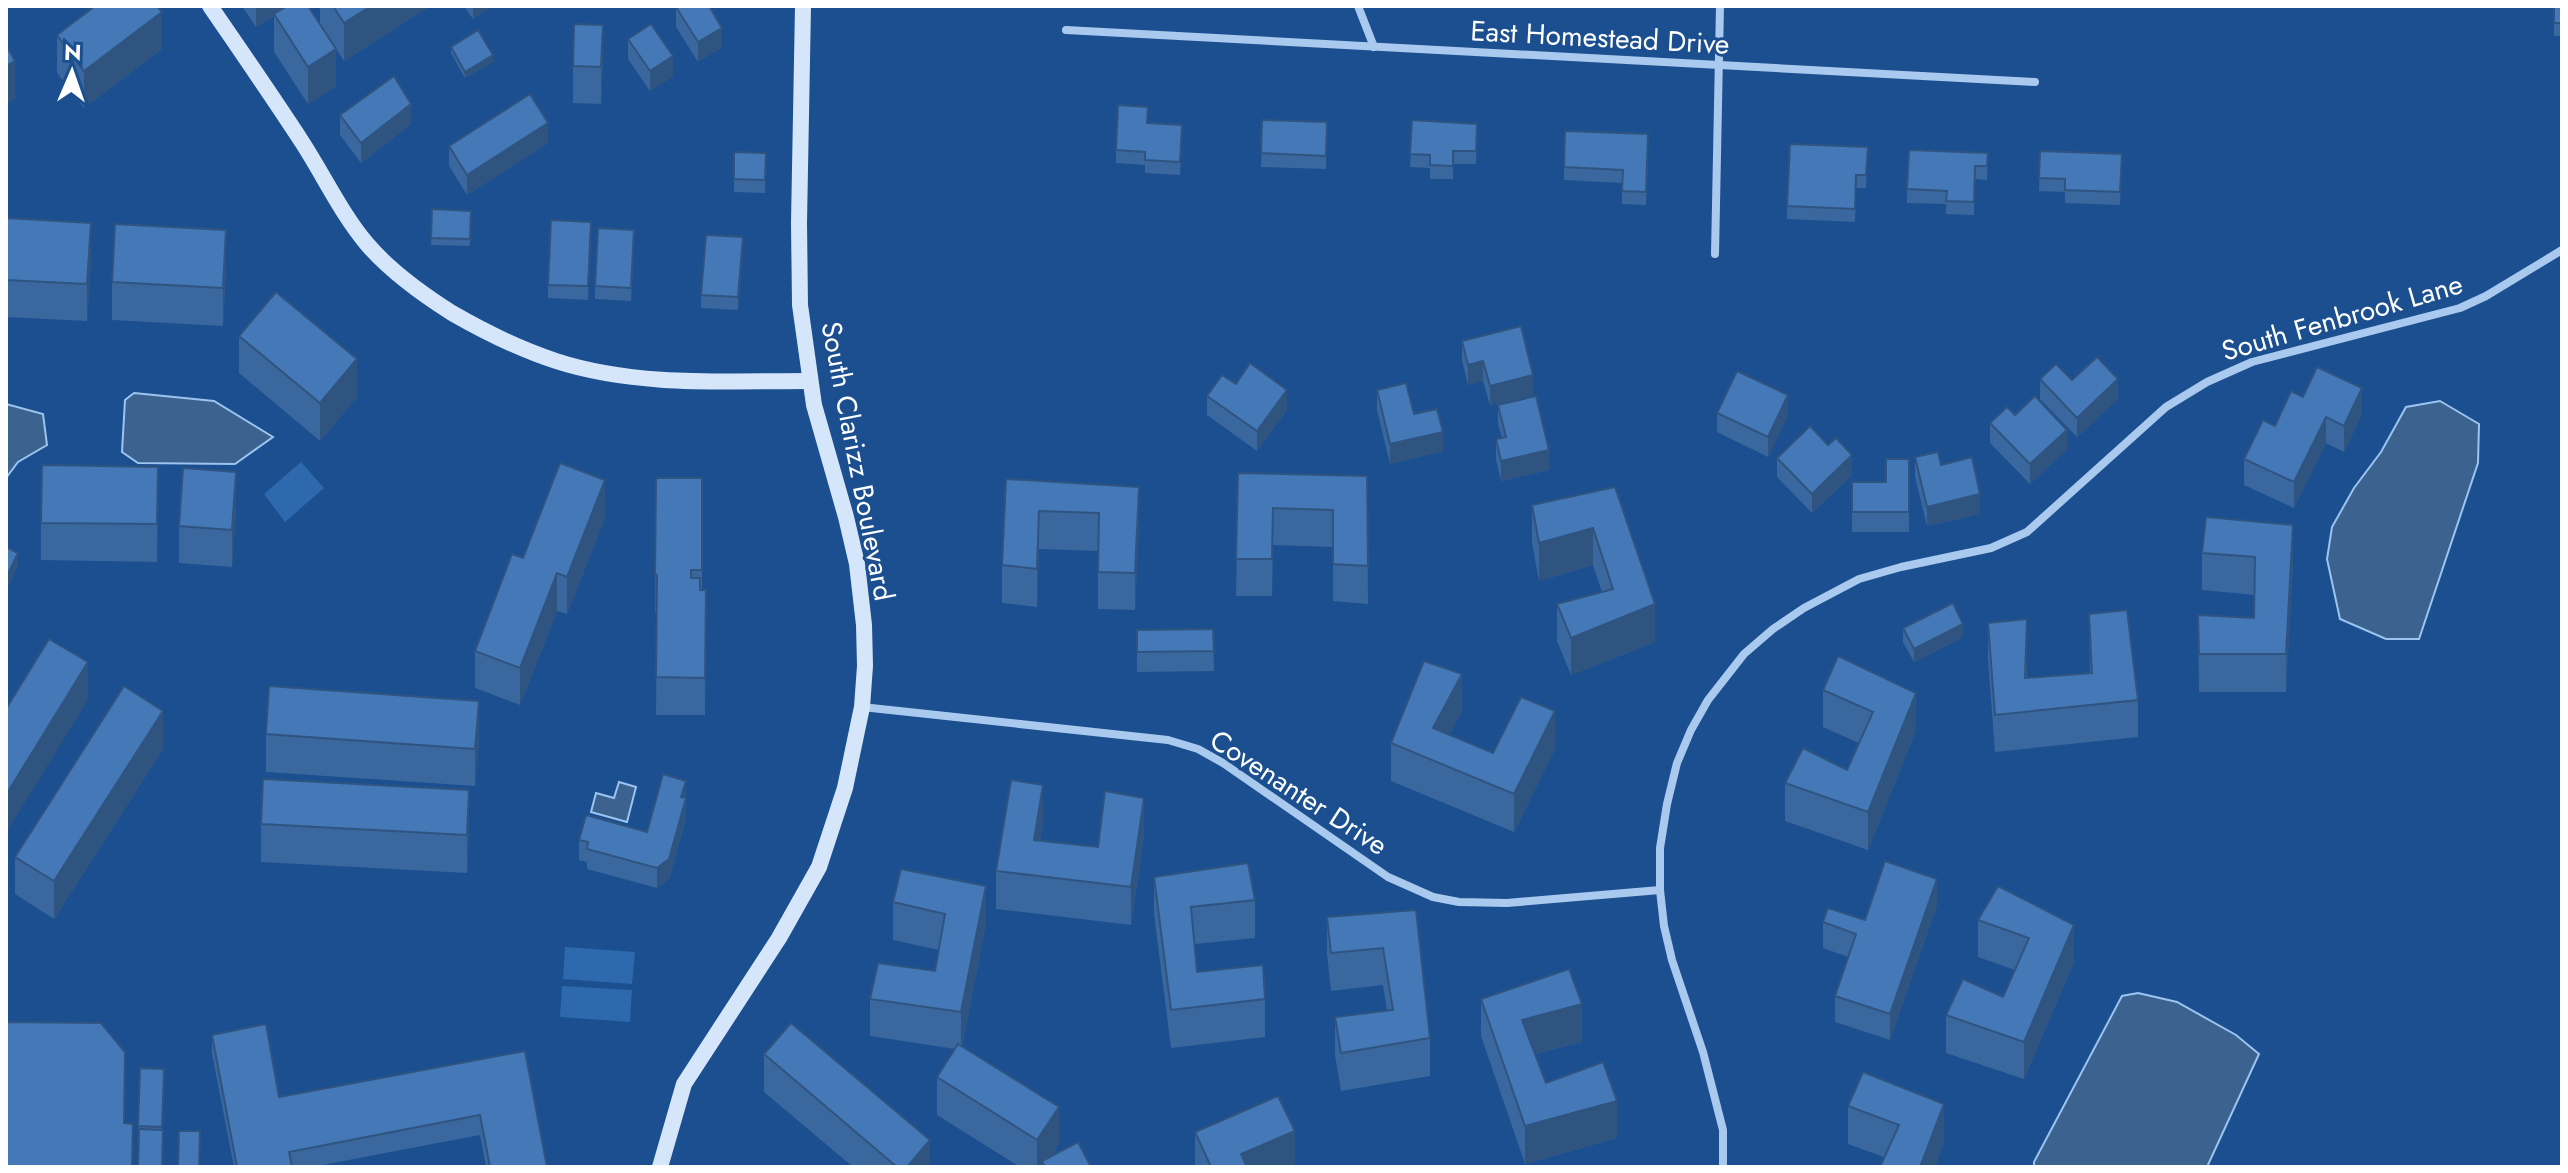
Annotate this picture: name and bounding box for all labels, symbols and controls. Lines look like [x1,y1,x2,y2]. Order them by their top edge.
street label: East Homestead Drive [1469,10,1731,65]
north arrow [32,32,112,112]
text: N [63,36,82,68]
street label: South Fenbrook Lane [2217,263,2467,372]
street label: South Clarizz Boulevard [810,318,905,604]
street label: Covenanter Drive [1202,720,1396,865]

